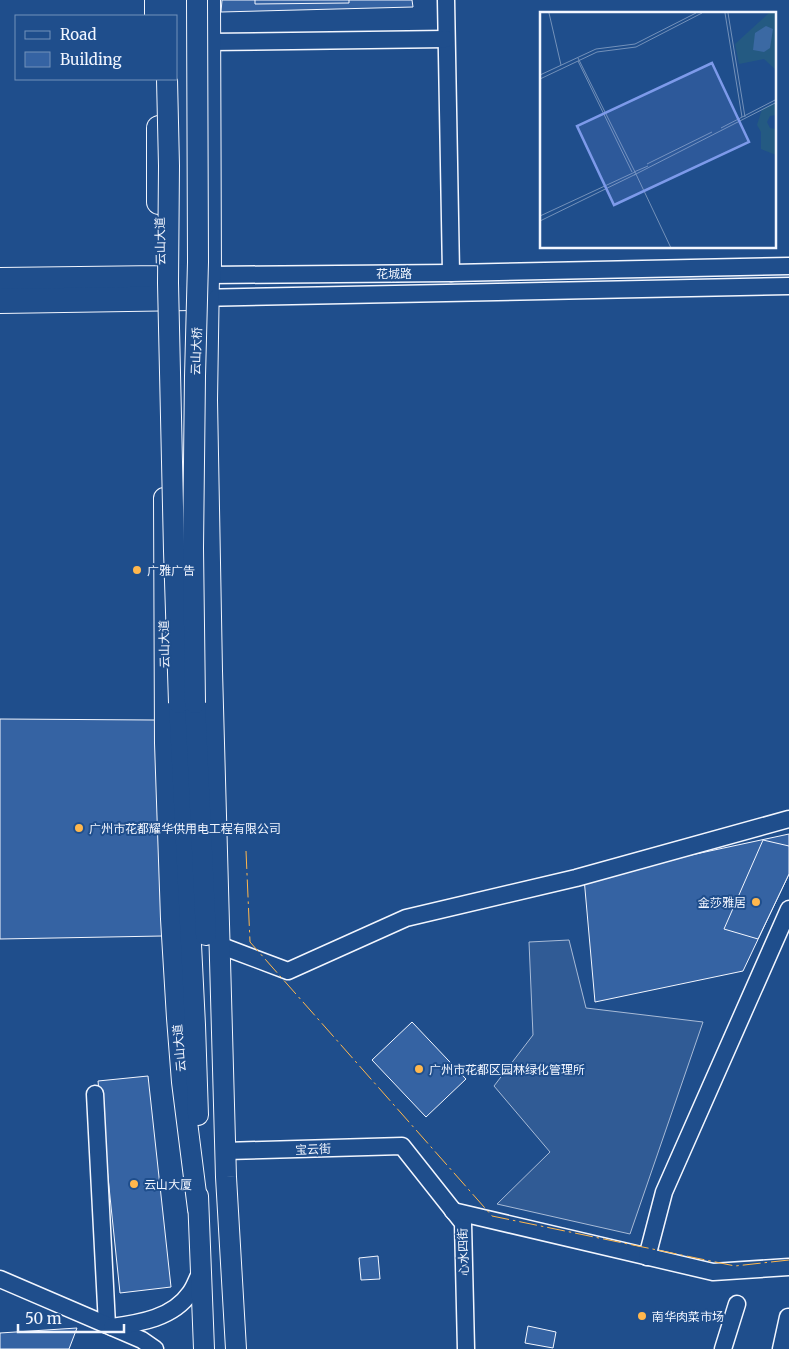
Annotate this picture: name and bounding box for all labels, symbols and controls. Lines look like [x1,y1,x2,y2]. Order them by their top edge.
inset map [540,12,776,249]
legend [15,15,178,80]
text: Road [60,25,96,44]
text: Building [60,50,122,69]
street label: 云山大道 [152,217,168,265]
street label: 花城路 [376,266,412,281]
street label: 云山大桥 [188,327,204,375]
place label: 广雅广告 [147,563,195,578]
marker: 广雅广告 [131,564,143,576]
street label: 云山大道 [156,620,172,668]
place label: 广州市花都耀华供用电工程有限公司 [89,821,281,836]
marker: 广州市花都耀华供用电工程有限公司 [73,822,85,834]
place label: 金莎雅居 [698,895,746,910]
marker: 金莎雅居 [750,896,762,908]
street label: 云山大道 [169,1023,189,1073]
place label: 广州市花都区园林绿化管理所 [429,1062,585,1077]
marker: 广州市花都区园林绿化管理所 [413,1063,425,1075]
street label: 宝云街 [295,1141,331,1157]
place label: 云山大厦 [144,1177,192,1192]
marker: 云山大厦 [128,1178,140,1190]
street label: 心水四街 [455,1228,471,1276]
scale bar [18,1302,124,1334]
text: 50 m [25,1309,62,1328]
place label: 南华肉菜市场 [652,1309,724,1324]
marker: 南华肉菜市场 [636,1310,648,1322]

